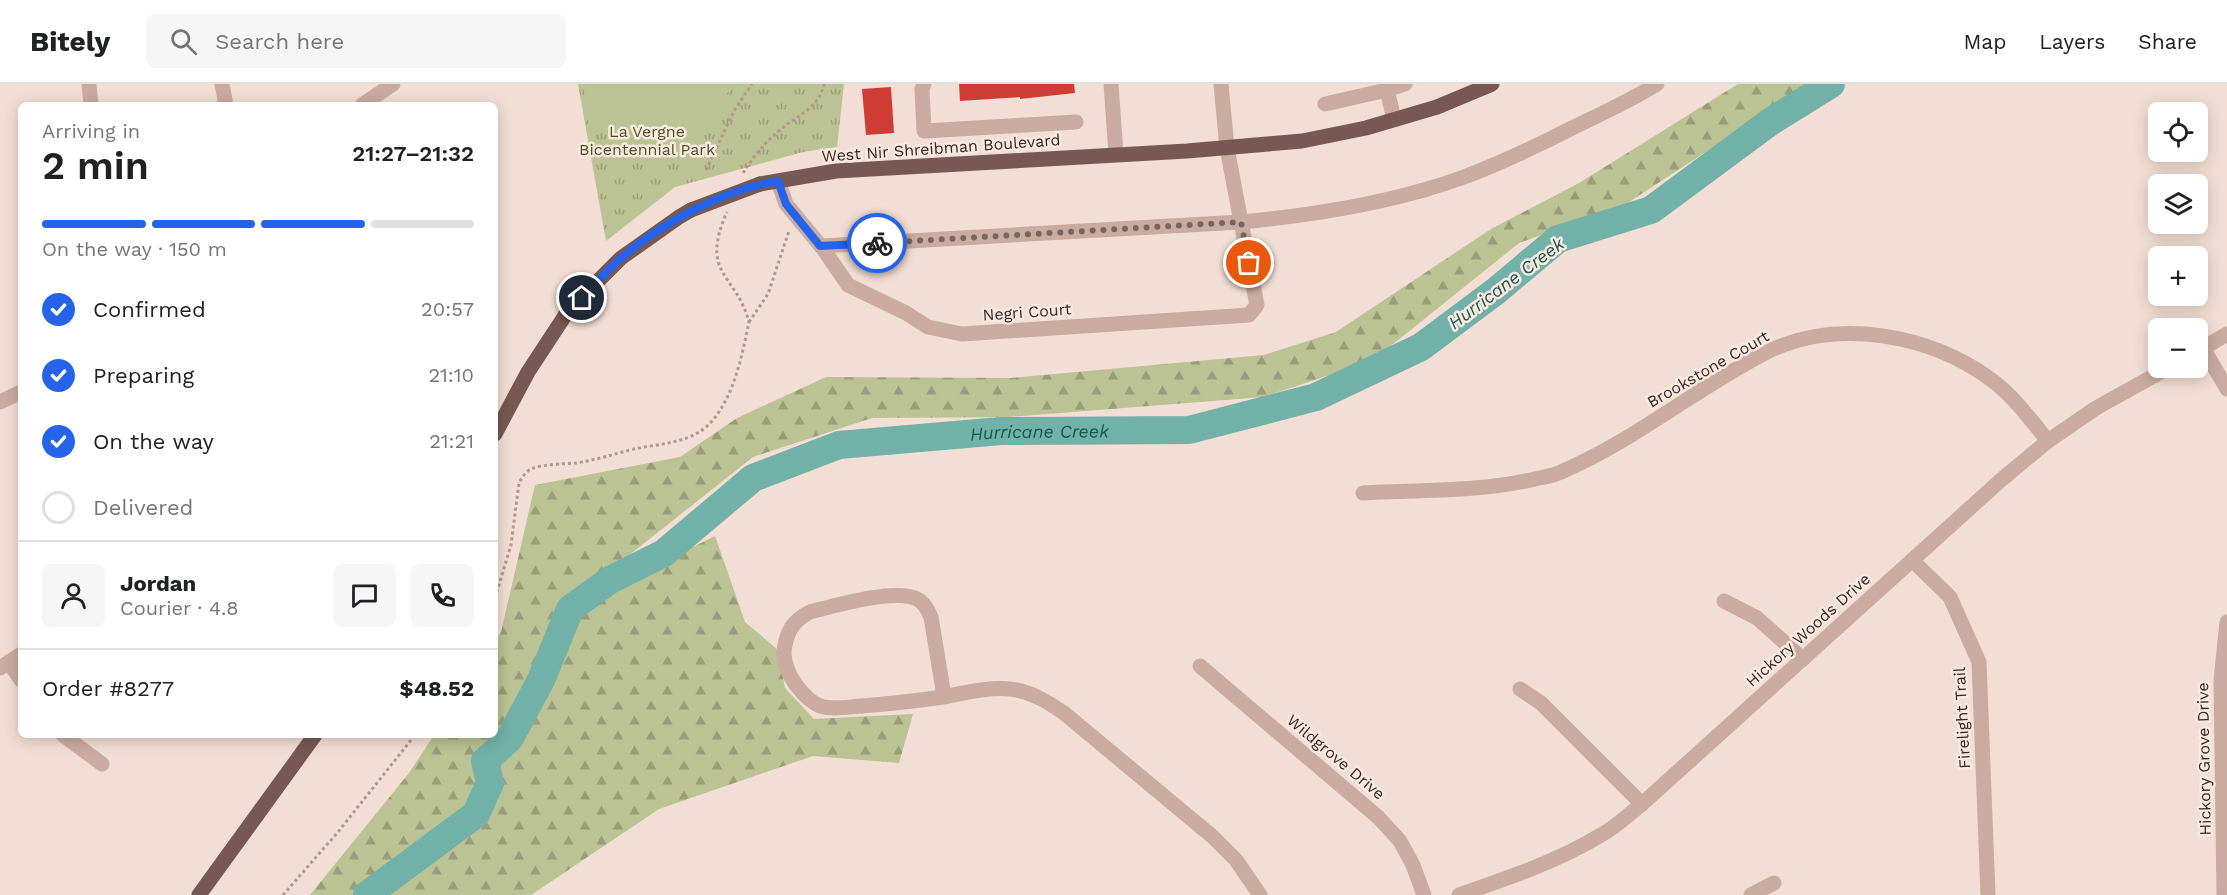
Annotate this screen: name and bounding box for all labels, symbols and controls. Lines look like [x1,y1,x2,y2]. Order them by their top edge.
search box [146,14,566,68]
text: Bitely [30,25,110,58]
icon: search [167,25,200,58]
text: Search here [215,29,344,54]
text: Map [1963,29,2006,54]
text: Layers [2039,29,2105,54]
text: Share [2138,29,2197,54]
map controls [2148,102,2208,378]
button: locate [2148,102,2208,162]
text: Arriving in [42,119,140,143]
park label: La Vergne Bicentennial Park [579,122,715,159]
street label: West Nir Shreibman Boulevard [821,130,1061,166]
text: 21:27–21:32 [352,141,474,166]
text: 2 min [42,143,149,188]
button: layers [2148,174,2208,234]
courier [847,213,907,273]
icon: bike [861,227,894,260]
water label: Hurricane Creek [1444,232,1569,333]
text: On the way · 150 m [42,237,227,261]
pin [1223,237,1274,288]
icon: bag [1232,246,1265,279]
button: + [2148,246,2208,306]
pin [556,272,607,323]
icon: home [565,281,598,314]
icon: check [42,293,75,326]
text: Confirmed [93,297,206,322]
text: 20:57 [421,297,474,321]
street label: Negri Court [982,299,1072,325]
button: − [2148,318,2208,378]
street label: Brookstone Court [1644,326,1772,412]
icon: check [42,359,75,392]
text: Preparing [93,363,194,388]
text: 21:10 [428,363,474,387]
water label: Hurricane Creek [969,420,1110,444]
icon: check [42,425,75,458]
text: On the way [93,429,214,454]
text: 21:21 [429,429,474,453]
text: Delivered [93,495,193,520]
button: person [42,564,105,627]
button: chat [333,564,396,627]
button: phone [411,564,474,627]
street label: Hickory Woods Drive [1742,569,1874,691]
text: Jordan [120,571,196,596]
text: Courier · 4.8 [120,596,239,620]
street label: Firelight Trail [1950,667,1974,769]
text: Order #8277 [42,676,174,701]
text: $48.52 [400,676,474,701]
street label: Hickory Grove Drive [2193,682,2215,836]
street label: Wildgrove Drive [1283,711,1389,803]

